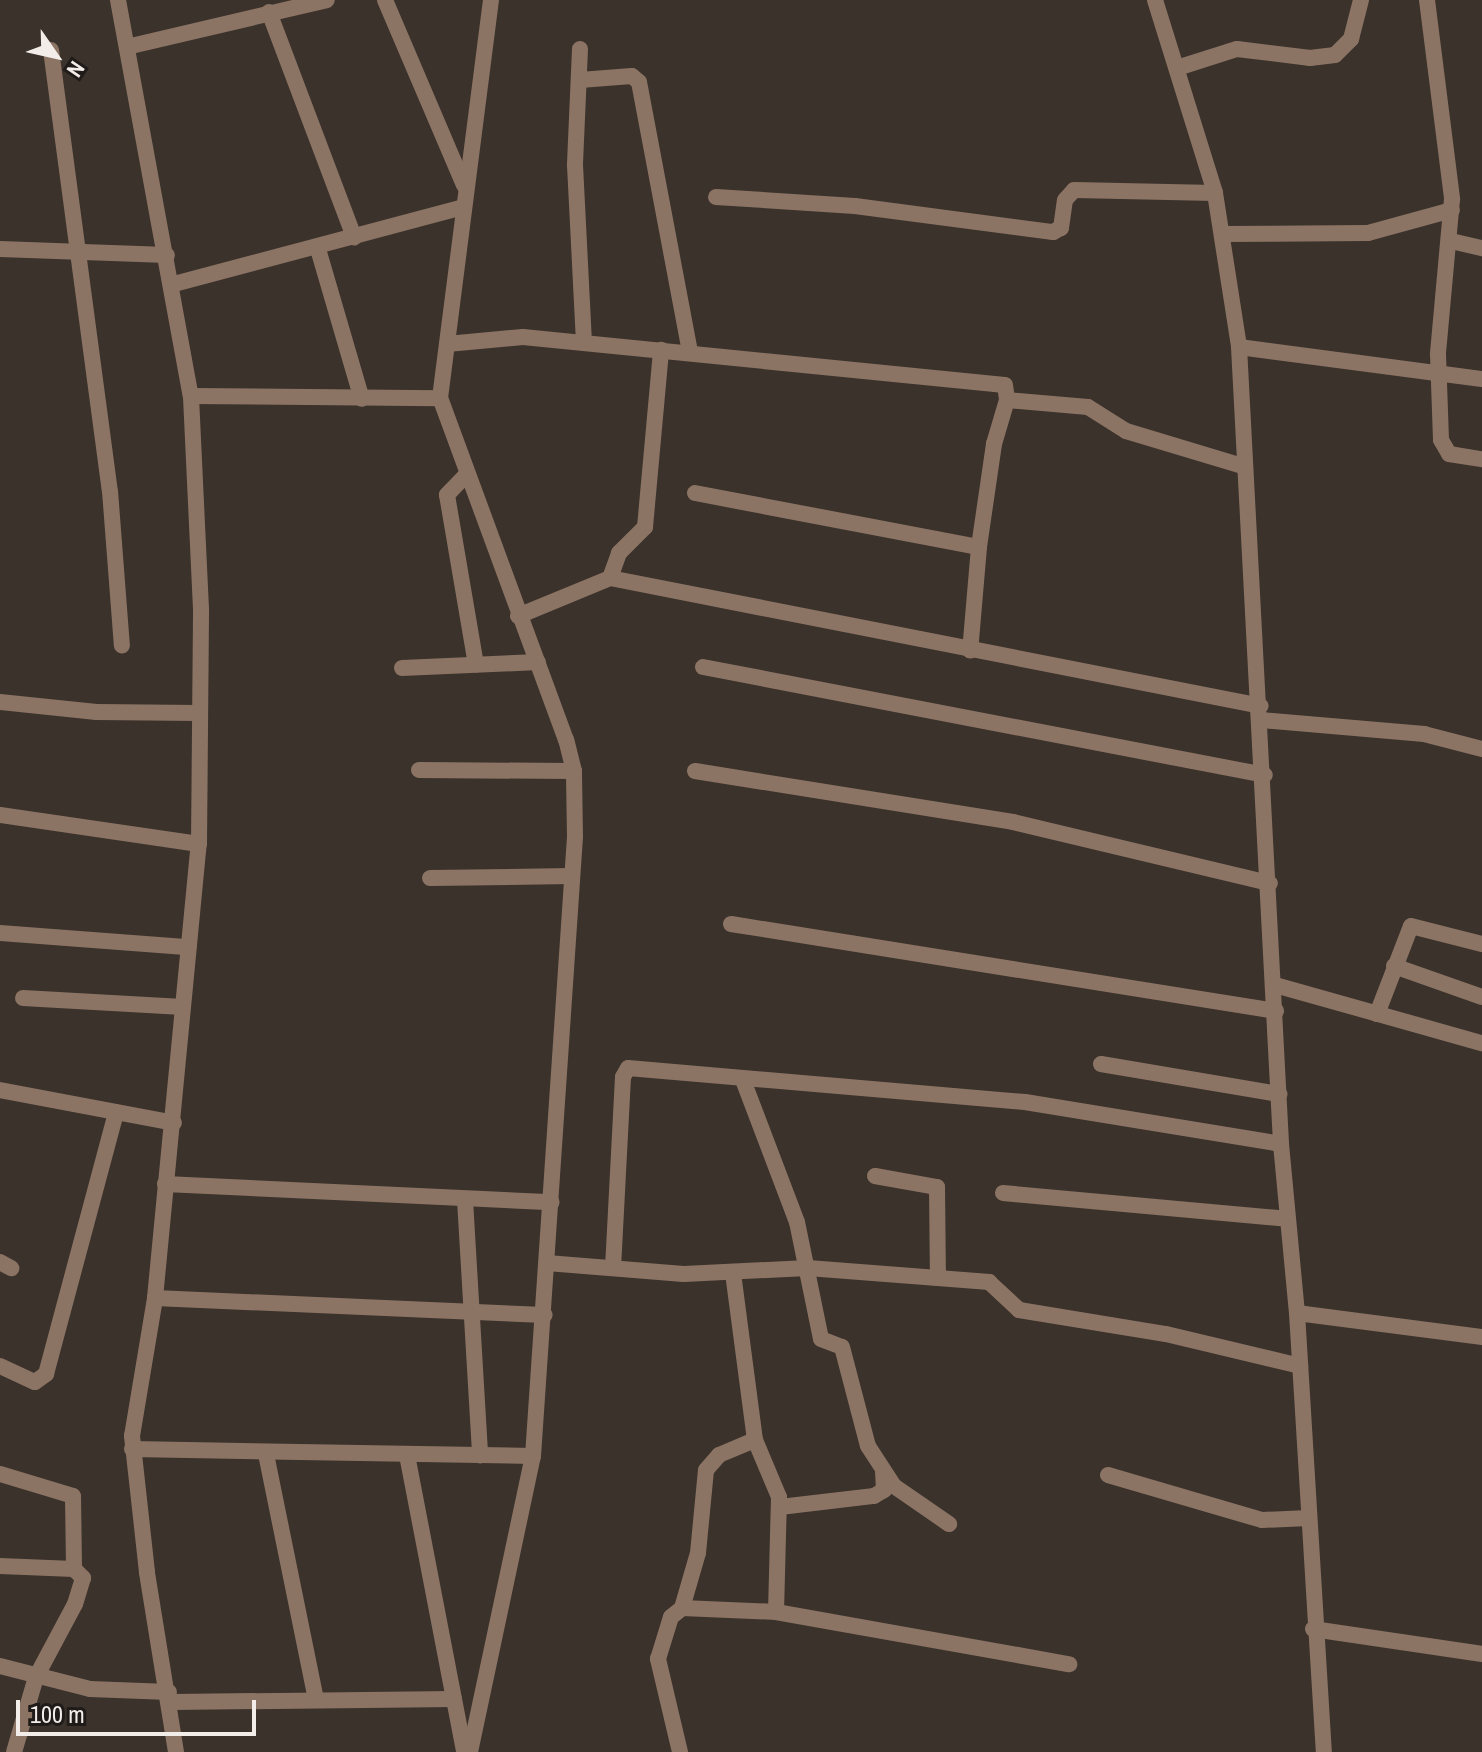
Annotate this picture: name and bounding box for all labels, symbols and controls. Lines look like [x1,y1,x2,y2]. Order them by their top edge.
north arrow [16,16,96,96]
text: N [60,56,92,83]
scale bar [20,1684,260,1734]
text: 100 m [30,1698,85,1730]

